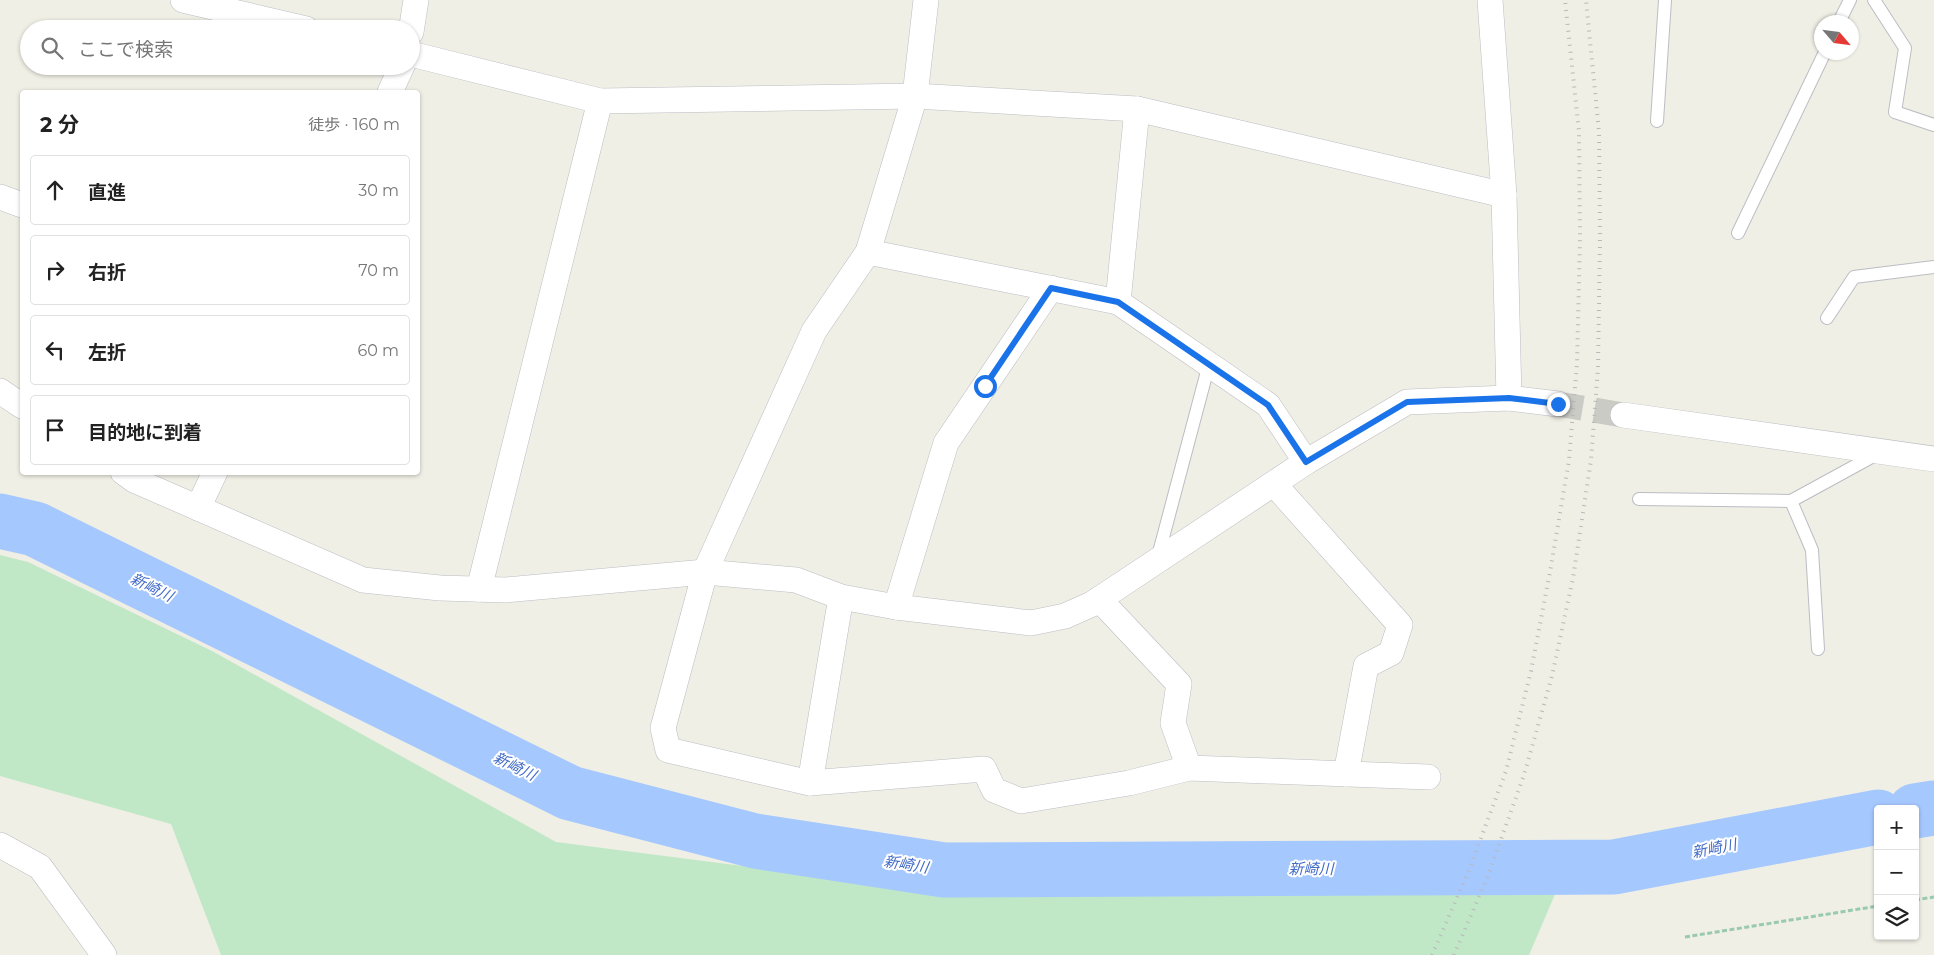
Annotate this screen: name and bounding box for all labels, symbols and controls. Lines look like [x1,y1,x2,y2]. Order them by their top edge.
north arrow [1814,15,1859,60]
search box [20,20,420,75]
icon: search [38,34,66,62]
text: ここで検索 [78,38,173,61]
text: 2 分 [40,112,79,137]
text: 徒歩 · 160 m [308,115,400,134]
icon: ahead [41,176,69,204]
text: 直進 [88,181,126,204]
text: 30 m [358,181,399,200]
icon: right [41,256,69,284]
text: 右折 [88,261,126,284]
text: 70 m [358,261,399,280]
icon: left [41,336,69,364]
text: 左折 [88,341,126,364]
text: 60 m [357,341,399,360]
route start [974,375,997,398]
route end [1547,393,1570,416]
icon: arrive [41,416,69,444]
text: 目的地に到着 [88,421,202,444]
water label: 新崎川 [128,569,178,606]
water label: 新崎川 [491,748,541,785]
map controls [1874,805,1919,940]
button: + [1874,805,1919,850]
water label: 新崎川 [1690,834,1740,862]
button: − [1874,850,1919,895]
water label: 新崎川 [882,851,932,877]
water label: 新崎川 [1288,859,1335,878]
button: layers [1874,895,1919,940]

